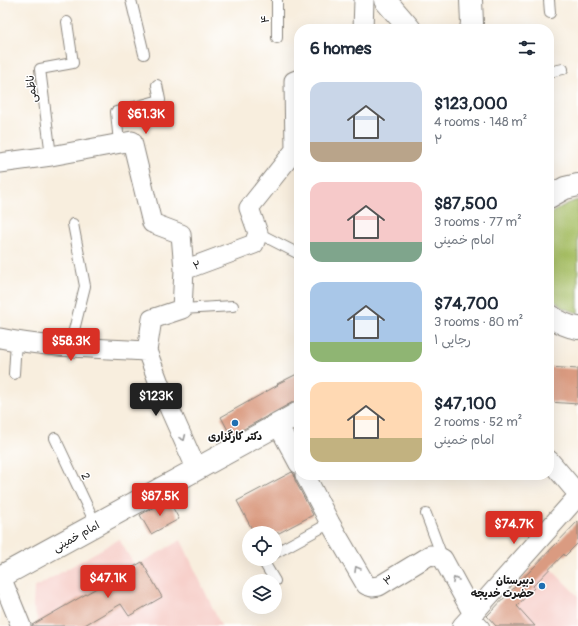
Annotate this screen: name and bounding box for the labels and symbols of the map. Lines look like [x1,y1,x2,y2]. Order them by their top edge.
street label: ۴ [259,15,272,23]
street label: ناظمی [23,74,41,103]
pin: $61.3K [113,101,179,135]
street label: ۲ [191,258,203,273]
pin: $58.3K [38,328,104,362]
pin: $123K [128,383,184,417]
marker: دکتر کارگزاری [230,418,240,428]
place label: دکتر کارگزاری [208,429,262,443]
one-way arrow [178,434,186,442]
street label: 2 [78,471,93,482]
pin: $87.5K [127,483,193,517]
pin: $74.7K [481,511,547,545]
street label: امام خمینی [51,518,103,556]
pin: $47.1K [75,565,141,599]
one-way arrow [354,566,361,573]
street label: ۳ [381,573,396,588]
place label: دبیرستان حضرت خدیجه [471,574,534,600]
one-way arrow [452,577,459,584]
marker: دبیرستان حضرت خدیجه [537,581,547,591]

